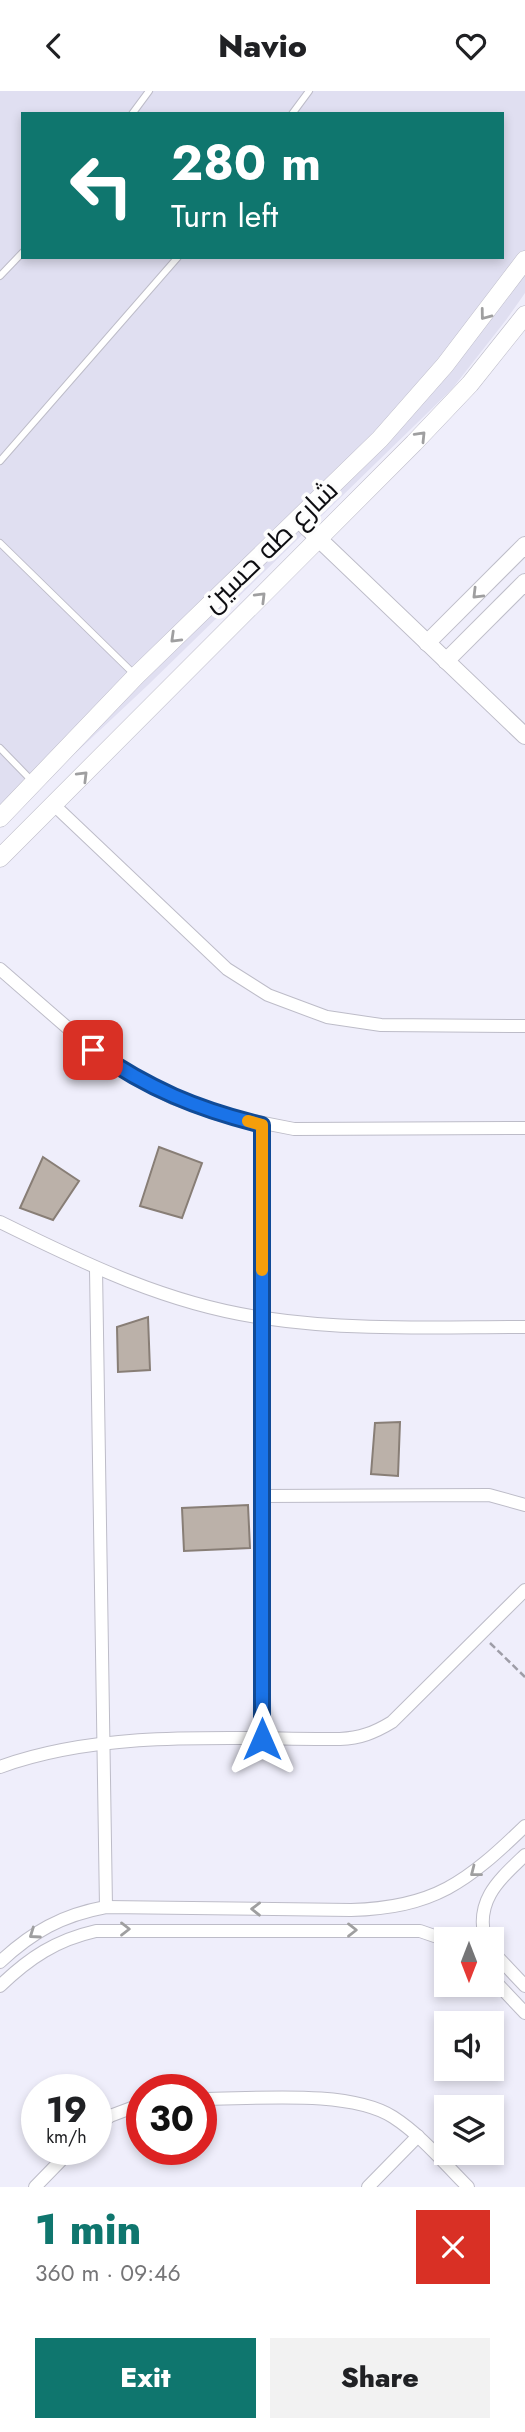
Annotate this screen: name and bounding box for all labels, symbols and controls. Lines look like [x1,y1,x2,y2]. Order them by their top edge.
text: Navio [218,23,307,69]
icon: back [35,27,73,65]
icon: heart [452,27,490,65]
text: 280 m [171,128,321,198]
icon: left [56,140,147,231]
text: Turn left [171,193,278,239]
one-way arrow [480,307,493,320]
one-way arrow [413,431,426,444]
street label: شارع طه حسين [193,470,347,622]
one-way arrow [472,585,485,598]
one-way arrow [253,593,266,606]
one-way arrow [171,630,183,642]
one-way arrow [75,771,88,784]
pin [63,1020,123,1080]
icon: arrive [74,1031,112,1069]
position arrow [225,1702,299,1776]
one-way arrow [470,1863,482,1876]
one-way arrow [250,1901,261,1916]
one-way arrow [120,1921,130,1937]
one-way arrow [347,1922,358,1938]
one-way arrow [29,1925,42,1938]
north arrow [434,1927,504,1997]
map controls [434,1927,504,2165]
button: sound [434,2011,504,2081]
speed limit sign: 30 [126,2074,217,2165]
text: 19 [46,2085,87,2135]
button: layers [434,2095,504,2165]
text: km/h [46,2124,87,2150]
text: 1 min [35,2199,141,2260]
button: close [416,2210,490,2284]
text: 360 m · 09:46 [35,2256,181,2290]
button: Exit [35,2338,256,2418]
button: Share [270,2338,490,2418]

